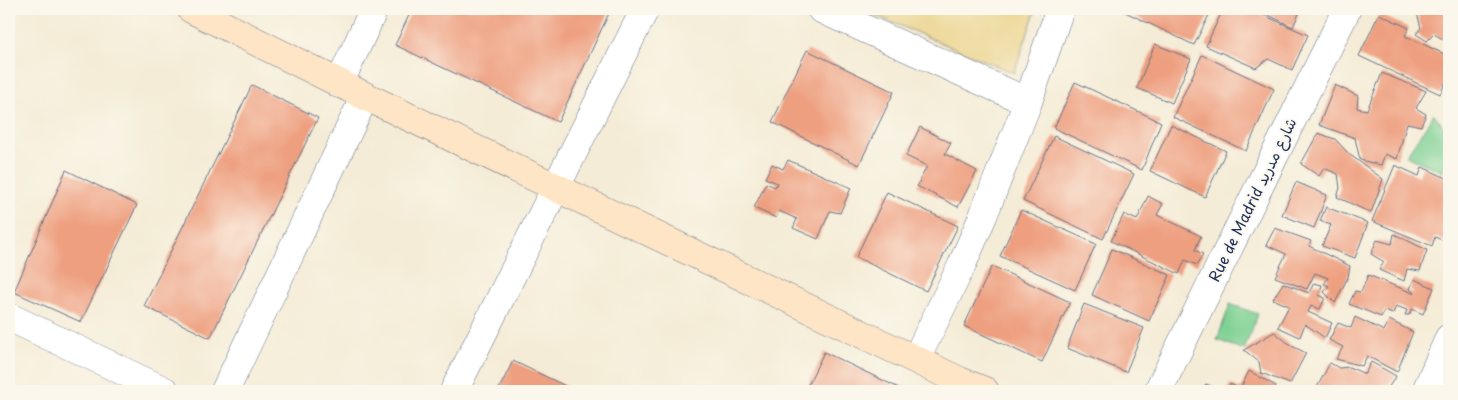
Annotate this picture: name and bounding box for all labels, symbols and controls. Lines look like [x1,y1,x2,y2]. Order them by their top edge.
street label: Rue de Madrid شارع مدريد [1202,114,1301,285]

